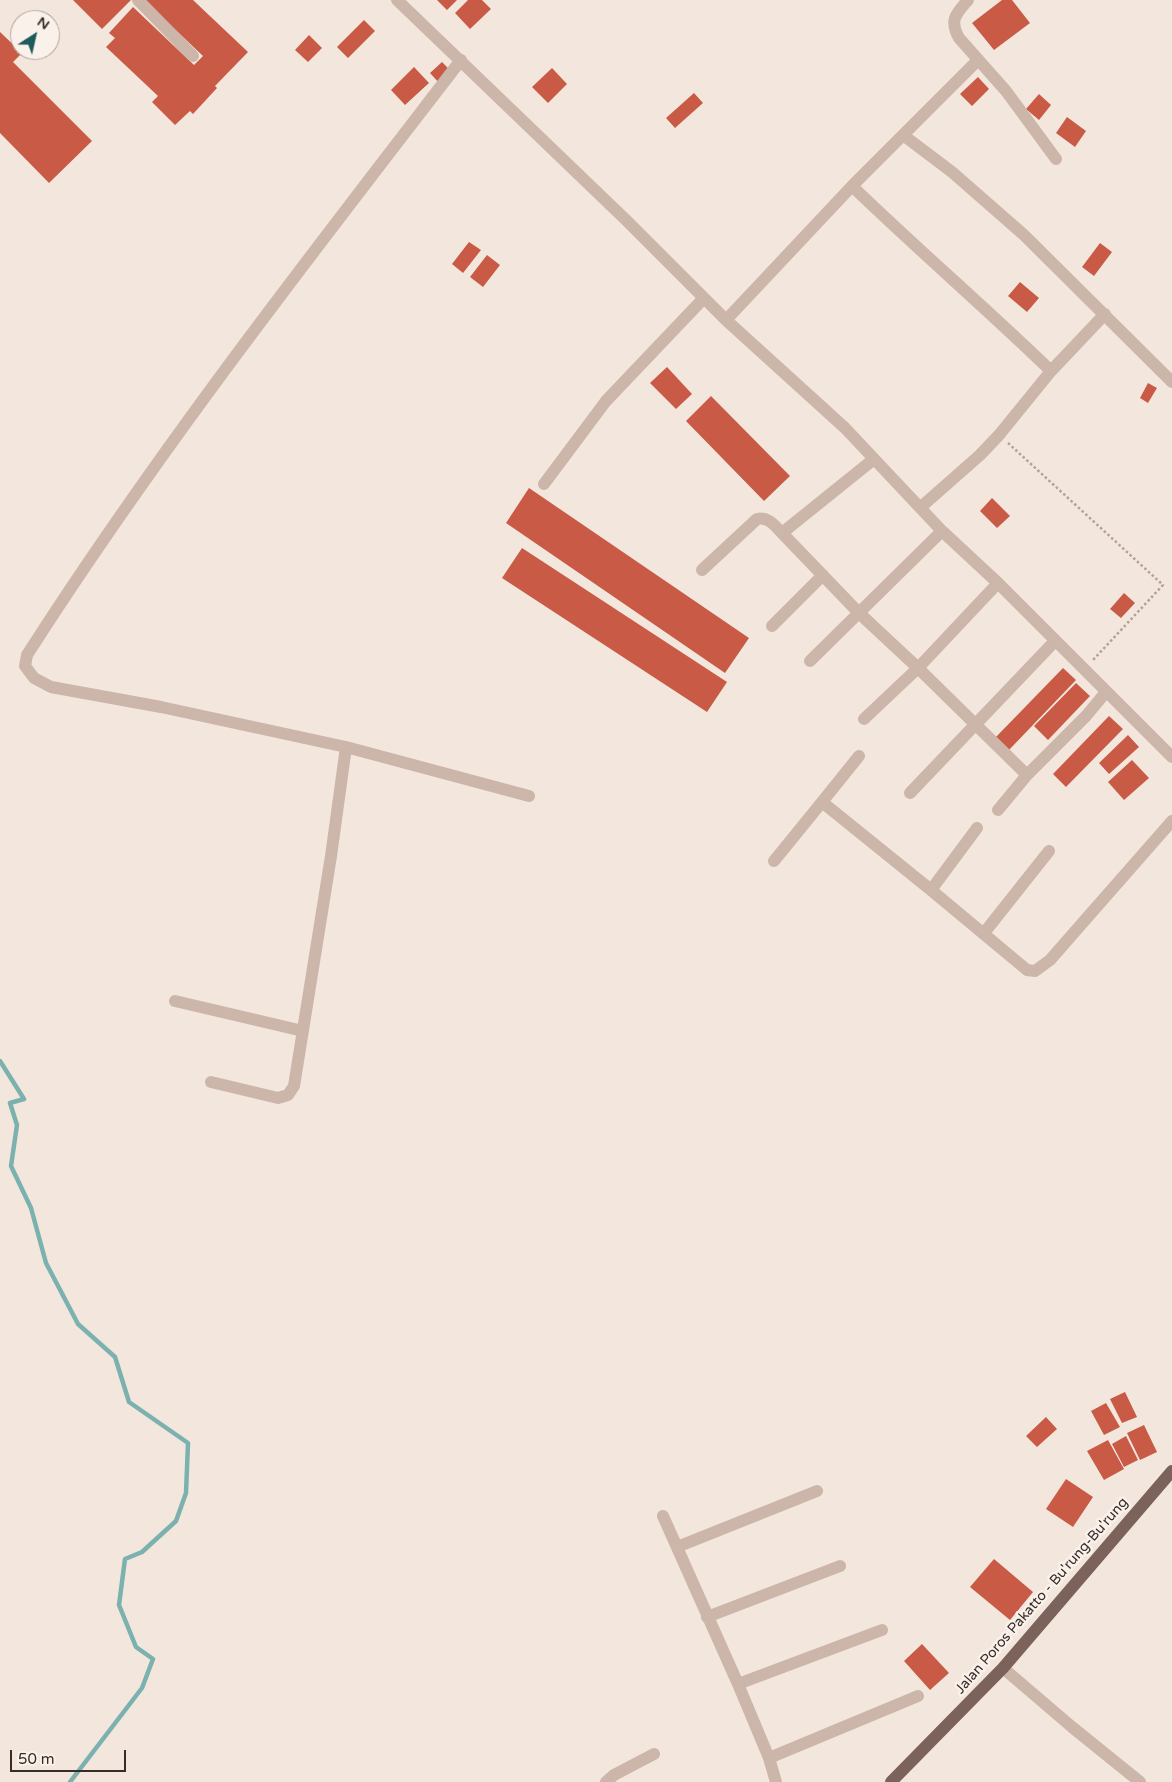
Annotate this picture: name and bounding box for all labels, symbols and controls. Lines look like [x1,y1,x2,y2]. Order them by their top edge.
north arrow [10,10,60,60]
text: N [34,13,53,33]
street label: Jalan Poros Pakatto - Bu'rung-Bu'rung [952,1494,1132,1698]
scale bar [12,1740,129,1772]
text: 50 m [18,1750,55,1768]

